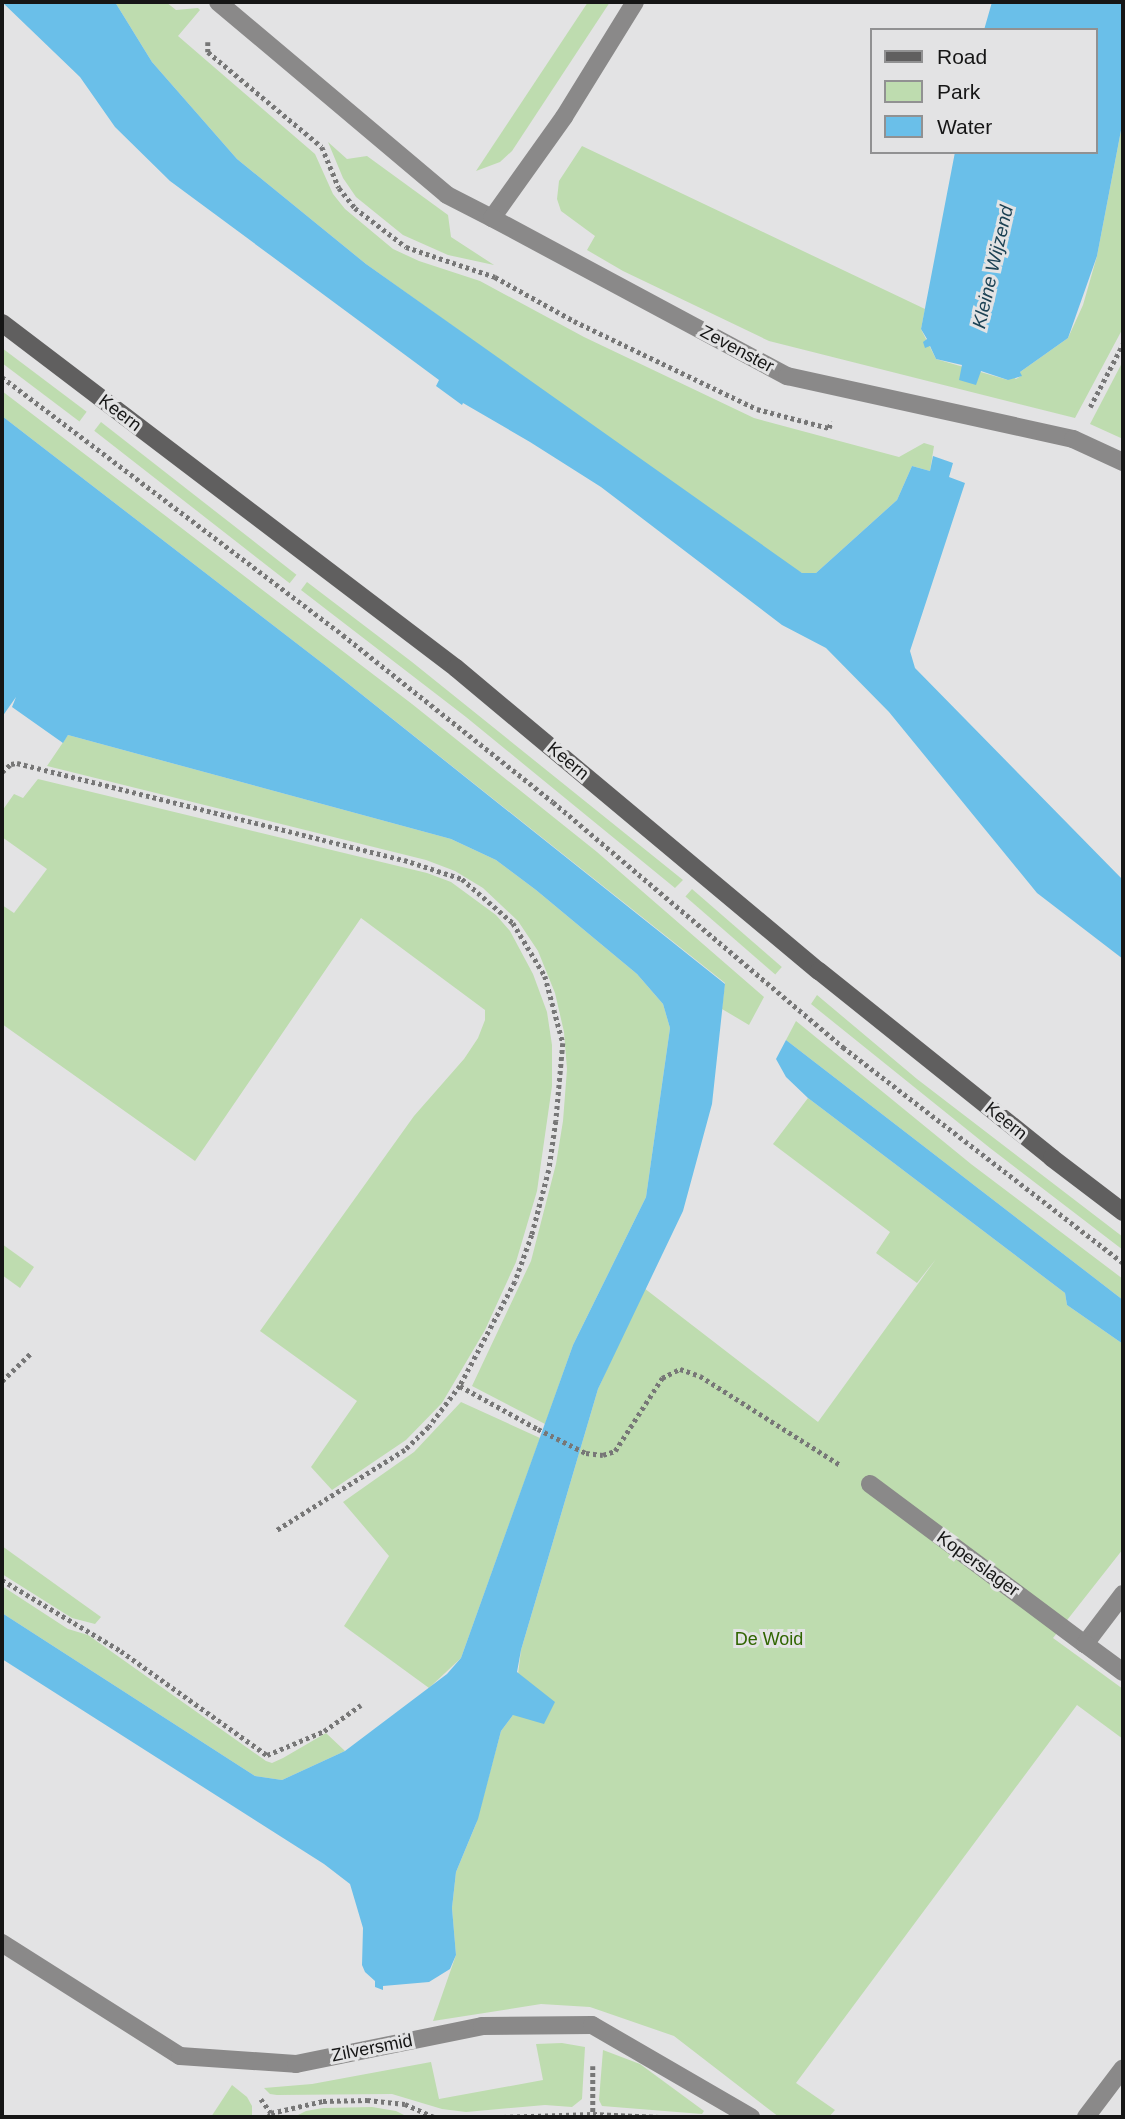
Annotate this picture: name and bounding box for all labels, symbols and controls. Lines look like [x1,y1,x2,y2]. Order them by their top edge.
legend [870,28,1097,154]
text: Road [937,45,987,68]
text: Park [937,80,980,103]
text: Water [937,115,992,138]
water label: Kleine Wijzend [968,203,1018,331]
street label: Zevenster [697,321,777,377]
street label: Keern [94,390,146,436]
street label: Keern [543,737,593,785]
street label: Keern [981,1097,1031,1145]
street label: Koperslager [932,1527,1024,1601]
park label: De Woid [735,1628,803,1650]
street label: Zilversmid [330,2030,414,2066]

